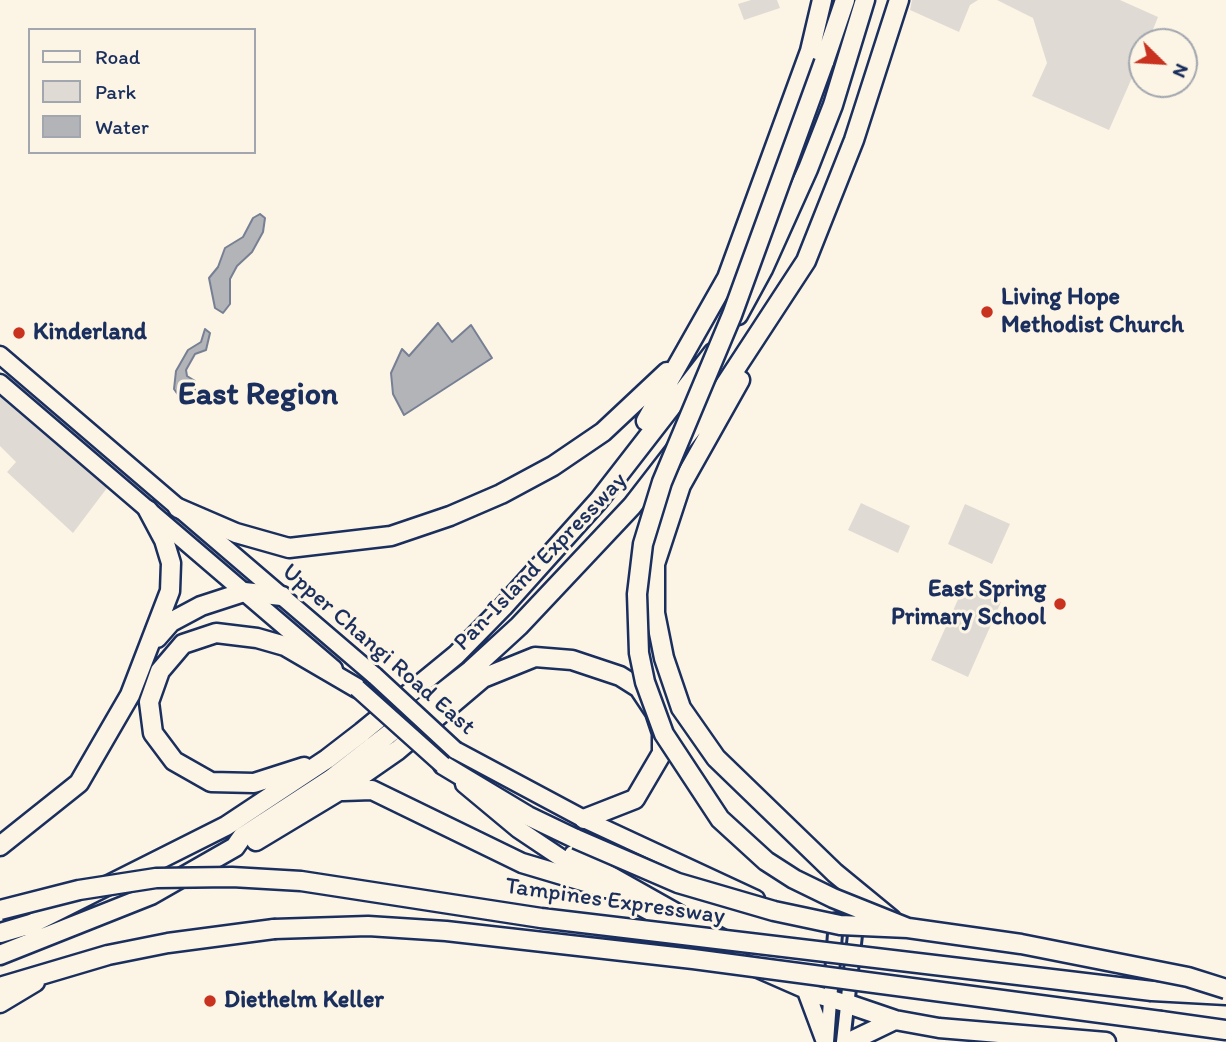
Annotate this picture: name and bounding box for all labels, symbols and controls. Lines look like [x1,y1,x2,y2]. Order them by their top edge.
legend [28,28,256,154]
north arrow [1128,28,1198,98]
text: Road [95,44,140,69]
text: N [1168,60,1194,81]
text: Park [95,79,136,104]
text: Water [95,114,149,139]
place label: Living Hope Methodist Church [1001,284,1184,340]
marker: Living Hope Methodist Church [979,304,995,320]
place label: Kinderland [33,319,147,347]
marker: Kinderland [11,325,27,341]
district label: East Region [178,377,338,415]
street label: Pan-Island Expressway [448,467,634,657]
street label: Upper Changi Road East [275,558,481,742]
place label: East Spring Primary School [891,576,1046,632]
marker: East Spring Primary School [1052,596,1068,612]
street label: Tampines Expressway [503,872,727,932]
place label: Diethelm Keller [224,987,384,1015]
marker: Diethelm Keller [202,993,218,1009]

